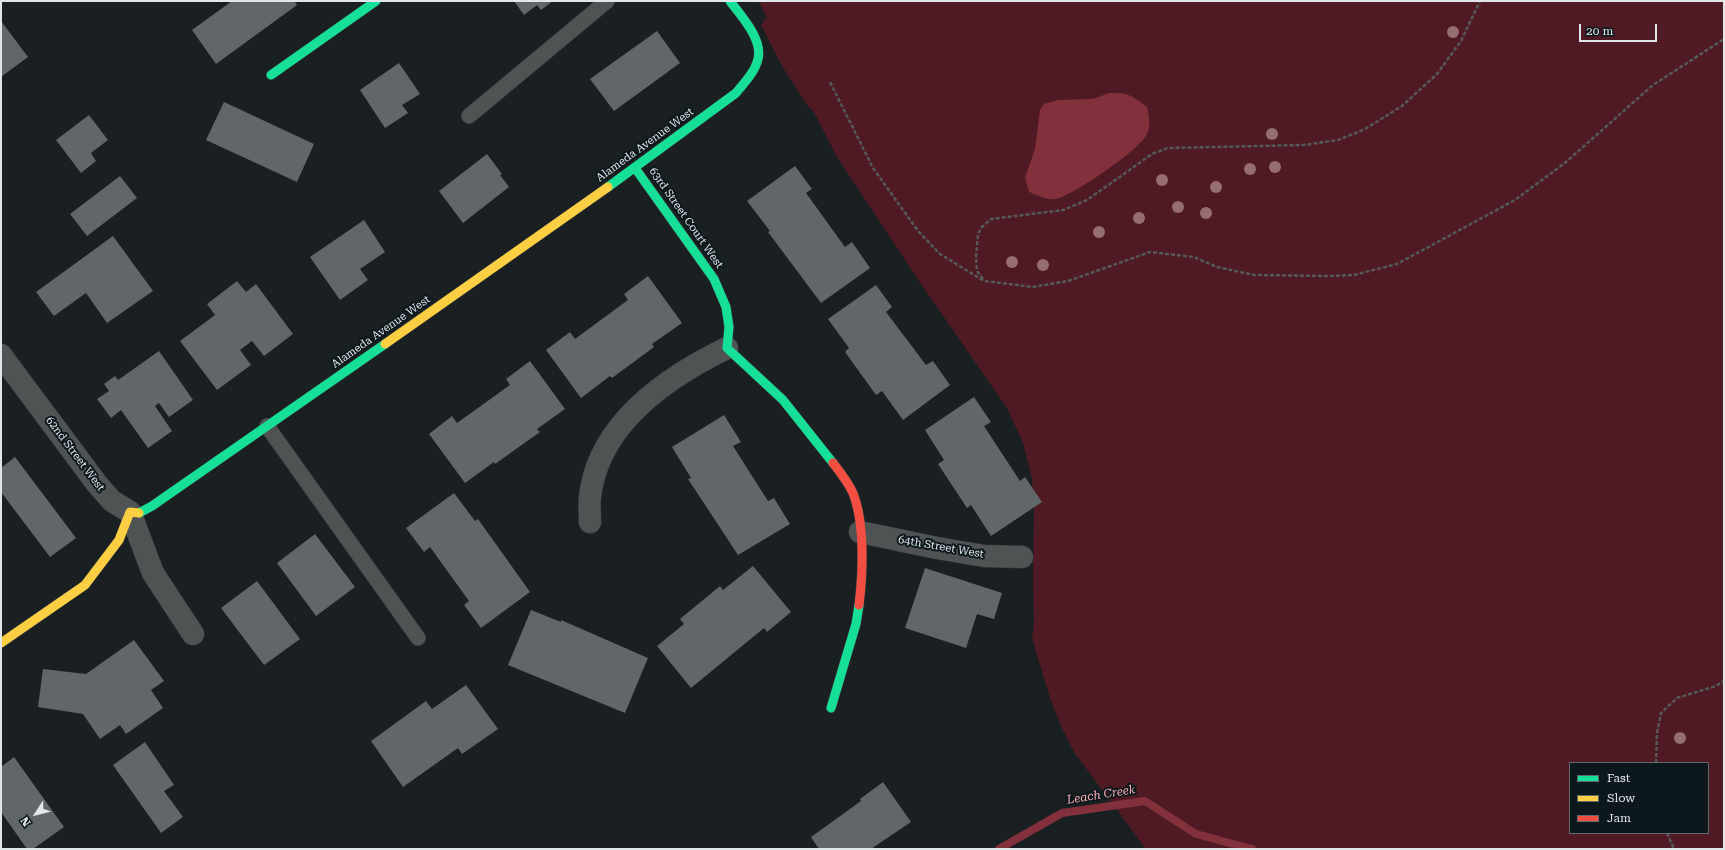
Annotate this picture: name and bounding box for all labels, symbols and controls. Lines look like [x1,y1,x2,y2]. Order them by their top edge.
scale bar [1581,16,1659,42]
text: 20 m [1586,24,1613,38]
street label: Alameda Avenue West [594,105,696,185]
street label: 63rd Street Court West [646,165,726,271]
street label: Alameda Avenue West [329,293,433,371]
street label: 62nd Street West [43,414,107,494]
street label: 64th Street West [897,533,985,561]
legend [1569,762,1709,834]
text: Fast [1607,771,1630,785]
water label: Leach Creek [1066,782,1136,808]
text: Slow [1607,791,1635,805]
north arrow [16,794,56,834]
text: Jam [1607,811,1631,825]
text: N [18,814,34,829]

